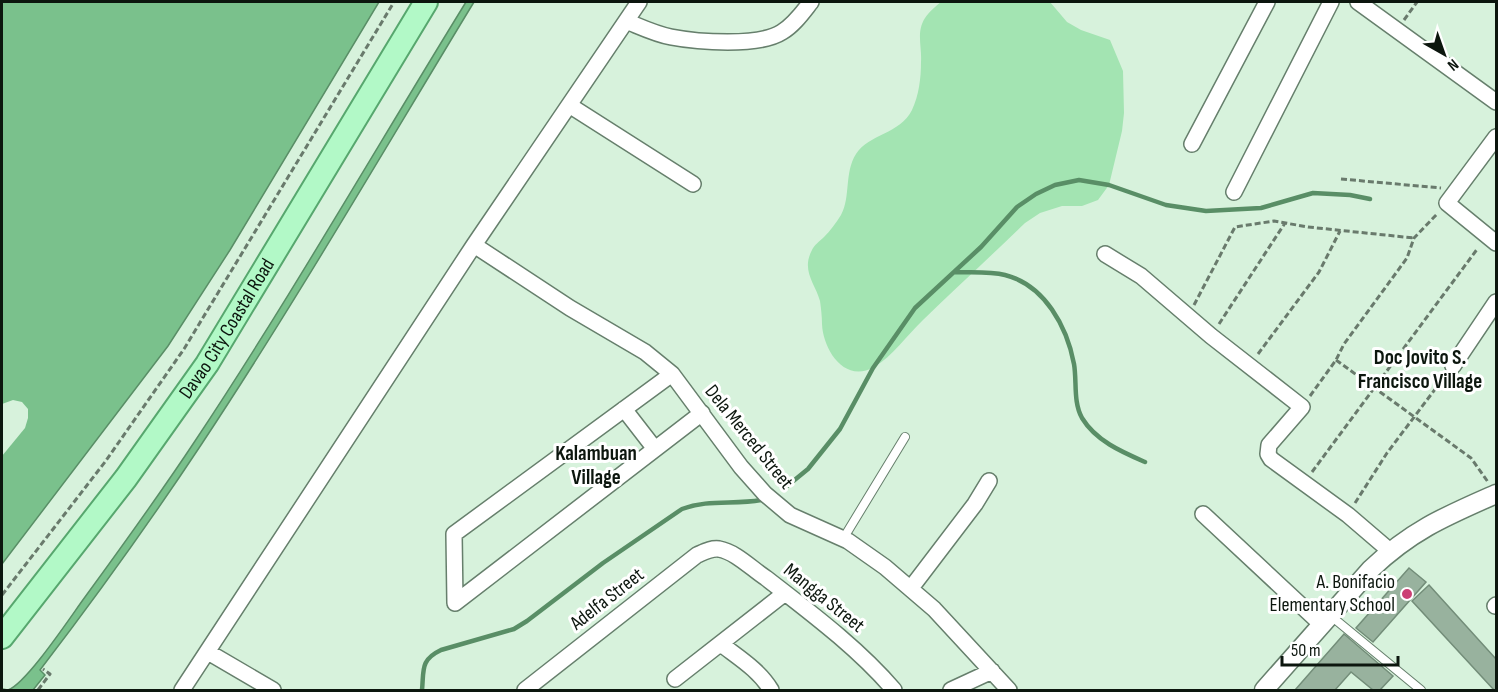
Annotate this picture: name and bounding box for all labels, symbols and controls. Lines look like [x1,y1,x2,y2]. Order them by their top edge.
north arrow [1414,24,1474,84]
text: N [1443,54,1462,74]
street label: Davao City Coastal Road [174,254,280,404]
district label: Doc Jovito S. Francisco Village [1358,345,1482,394]
street label: Dela Merced Street [700,380,798,494]
district label: Kalambuan Village [555,441,637,490]
street label: Mangga Street [779,558,869,638]
street label: Adelfa Street [565,563,649,636]
place label: A. Bonifacio Elementary School [1269,570,1395,617]
marker: A. Bonifacio Elementary School [1400,587,1414,601]
scale bar [1282,629,1398,667]
text: 50 m [1291,640,1321,661]

